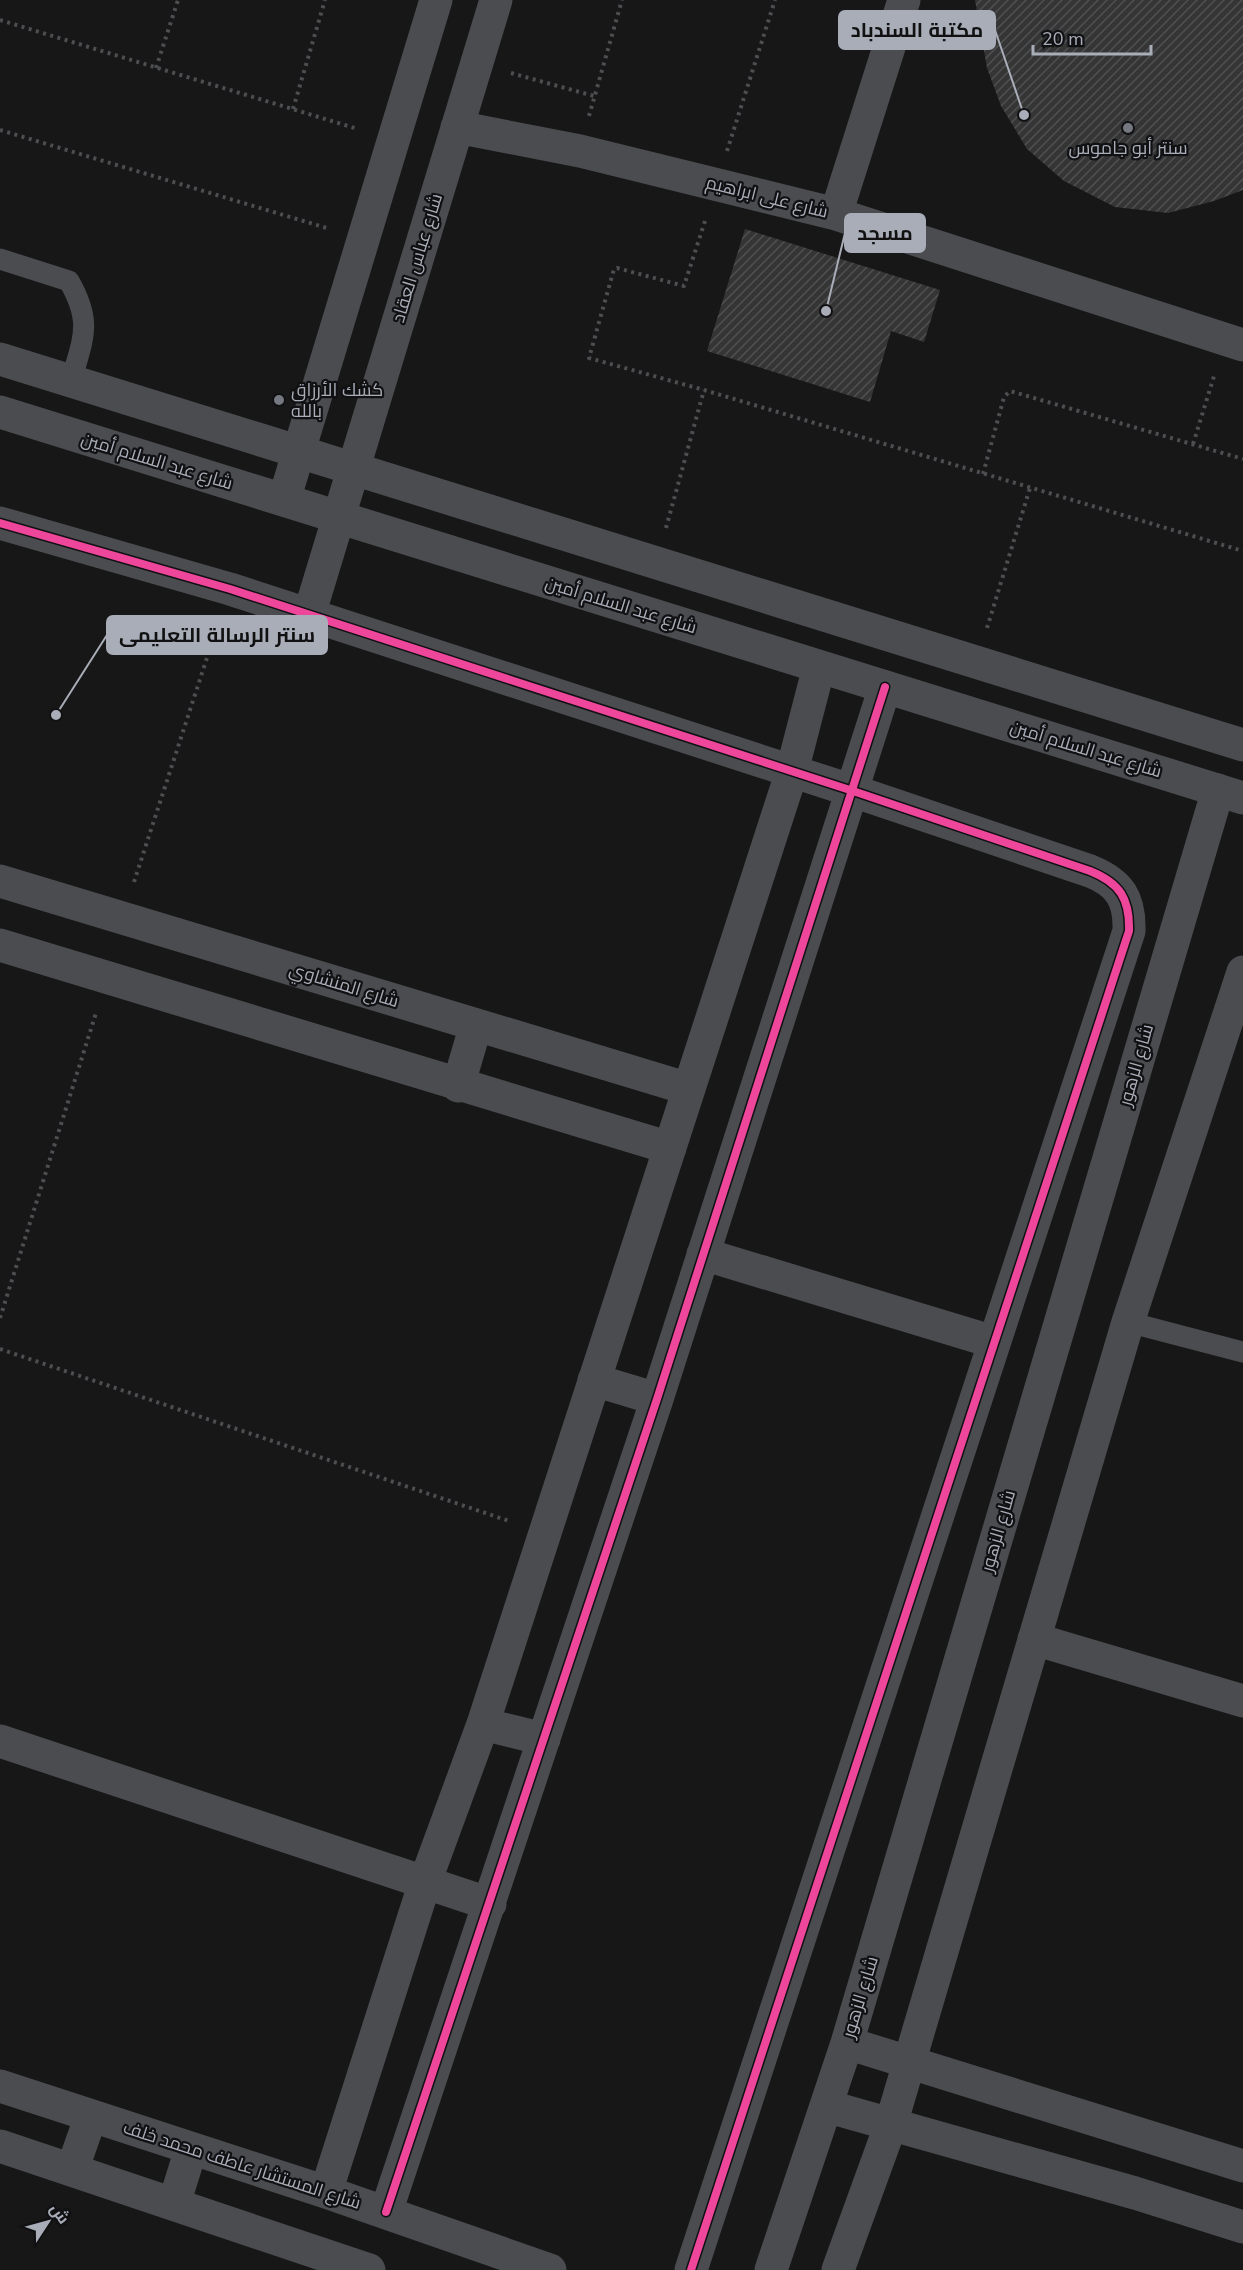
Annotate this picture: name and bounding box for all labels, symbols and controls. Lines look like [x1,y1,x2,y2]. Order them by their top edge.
callout: مكتبة السندباد [839,11,995,49]
text: مكتبة السندباد [851,17,983,44]
scale bar [1033,18,1152,56]
text: 20 m [1042,27,1084,51]
marker: سنتر أبو جاموس [1121,121,1135,135]
place label: سنتر أبو جاموس [1068,136,1188,160]
street label: شارع على ابراهيم [703,170,831,224]
street label: شارع عباس العقاد [386,190,448,326]
callout: مسجد [845,214,925,252]
text: مسجد [857,220,913,247]
place label: كشك الأرزاق بالله [291,378,383,423]
marker: كشك الأرزاق بالله [272,393,286,407]
street label: شارع عبد السلام أمين [78,427,236,495]
street label: شارع عبد السلام أمين [542,571,700,639]
callout: سنتر الرسالة التعليمى [107,616,327,654]
text: سنتر الرسالة التعليمى [119,622,315,649]
street label: شارع عبد السلام أمين [1007,715,1165,783]
street label: شارع المنشاوي [286,957,402,1015]
street label: شارع الزهور [1113,1021,1159,1110]
street label: شارع الزهور [975,1487,1021,1576]
street label: شارع الزهور [836,1953,884,2042]
street label: شارع المستشار عاطف محمد خلف [120,2115,364,2215]
north arrow [18,2192,78,2252]
text: ش [44,2199,74,2229]

